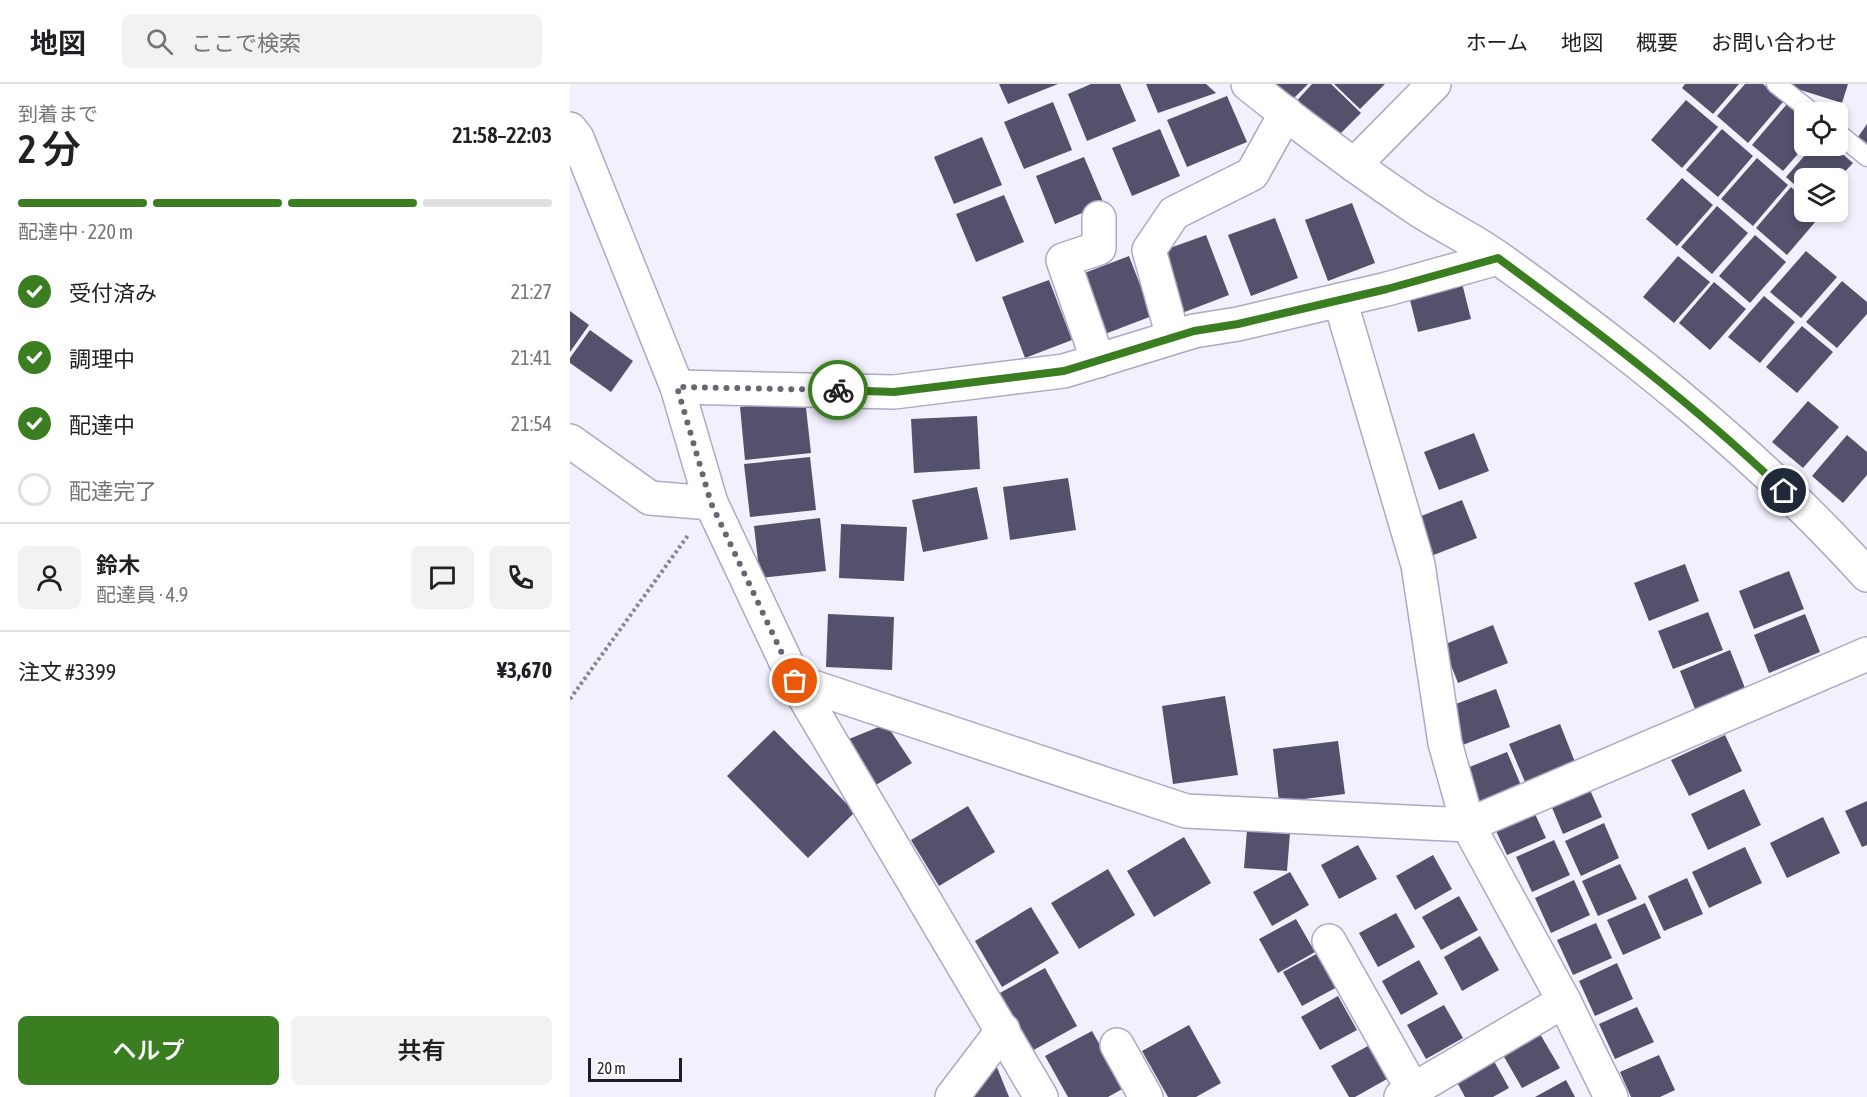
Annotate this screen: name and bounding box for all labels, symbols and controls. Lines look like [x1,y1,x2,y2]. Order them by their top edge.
search box [122,14,542,68]
icon: search [143,25,176,58]
text: 地図 [30,27,86,59]
text: ここで検索 [191,30,301,56]
text: ホーム [1466,30,1528,54]
text: 地図 [1561,30,1603,54]
text: 概要 [1636,30,1678,54]
text: お問い合わせ [1711,30,1837,54]
text: 到着まで [18,102,98,125]
map controls [1794,102,1848,222]
button: locate [1794,102,1848,156]
text: 21:58–22:03 [452,122,552,148]
text: 2 分 [18,127,81,171]
button: layers [1794,168,1848,222]
text: 配達中 · 220 m [18,220,133,243]
icon: check [18,275,51,308]
text: 受付済み [69,280,157,306]
text: 21:27 [511,280,552,303]
icon: check [18,341,51,374]
text: 調理中 [69,346,135,372]
text: 21:41 [511,346,552,369]
courier [808,360,868,420]
icon: bike [822,374,855,407]
icon: check [18,407,51,440]
text: 配達中 [69,412,135,438]
text: 21:54 [511,412,552,435]
pin [1758,465,1809,516]
icon: home [1767,474,1800,507]
text: 配達完了 [69,478,157,504]
button: person [18,546,81,609]
button: chat [411,546,474,609]
button: phone [489,546,552,609]
text: 鈴木 [96,552,140,578]
text: 配達員 · 4.9 [96,583,188,606]
pin [769,655,820,706]
text: ¥3,670 [497,657,552,683]
text: 注文 #3399 [18,659,116,685]
icon: bag [778,664,811,697]
button: ヘルプ [18,1016,279,1085]
button: 共有 [291,1016,552,1085]
scale bar [588,1055,682,1082]
text: 20 m [597,1059,626,1077]

